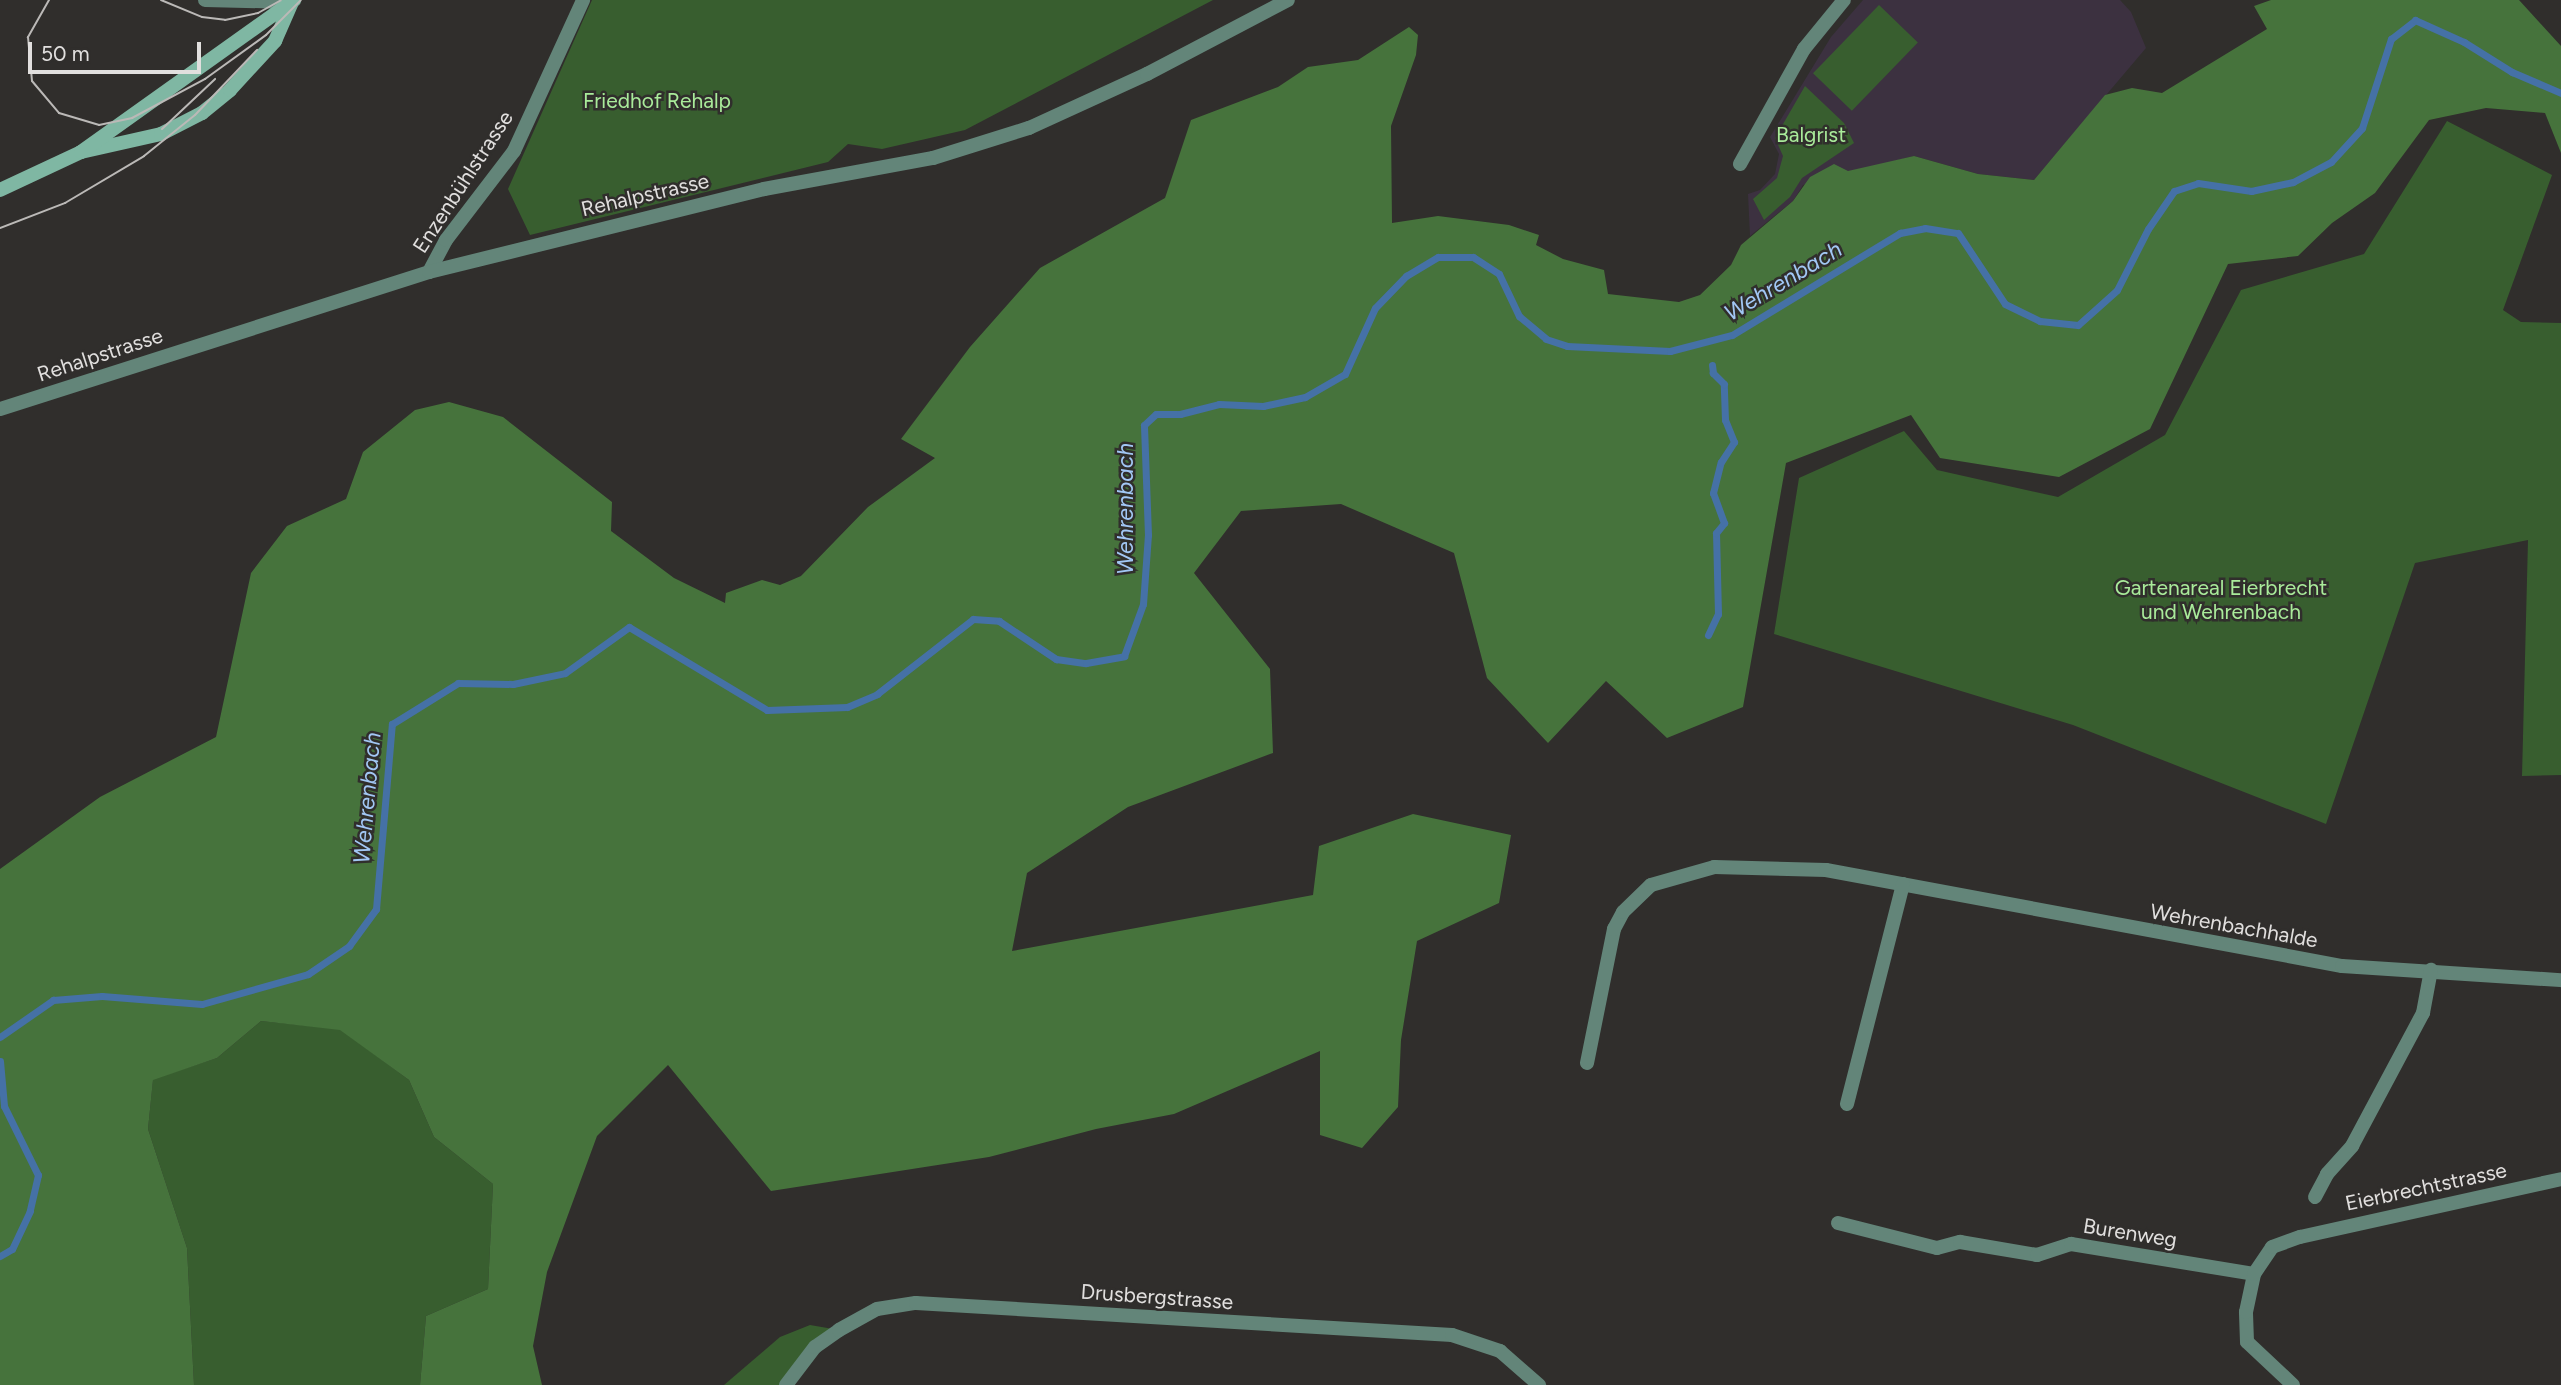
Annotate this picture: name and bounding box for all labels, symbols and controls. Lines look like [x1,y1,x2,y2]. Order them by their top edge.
scale bar [32,28,205,72]
text: 50 m [41,41,90,66]
park label: Friedhof Rehalp [583,88,731,114]
street label: Enzenbühlstrasse [408,106,518,258]
park label: Balgrist [1776,122,1846,148]
street label: Rehalpstrasse [579,168,711,222]
water label: Wehrenbach [1719,235,1847,327]
street label: Rehalpstrasse [34,323,166,387]
water label: Wehrenbach [1111,443,1139,575]
park label: Gartenareal Eierbrecht und Wehrenbach [2115,575,2327,625]
water label: Wehrenbach [347,731,387,865]
street label: Wehrenbachhalde [2148,899,2320,953]
street label: Eierbrechtstrasse [2343,1158,2509,1216]
street label: Burenweg [2081,1213,2179,1253]
street label: Drusbergstrasse [1080,1279,1234,1315]

